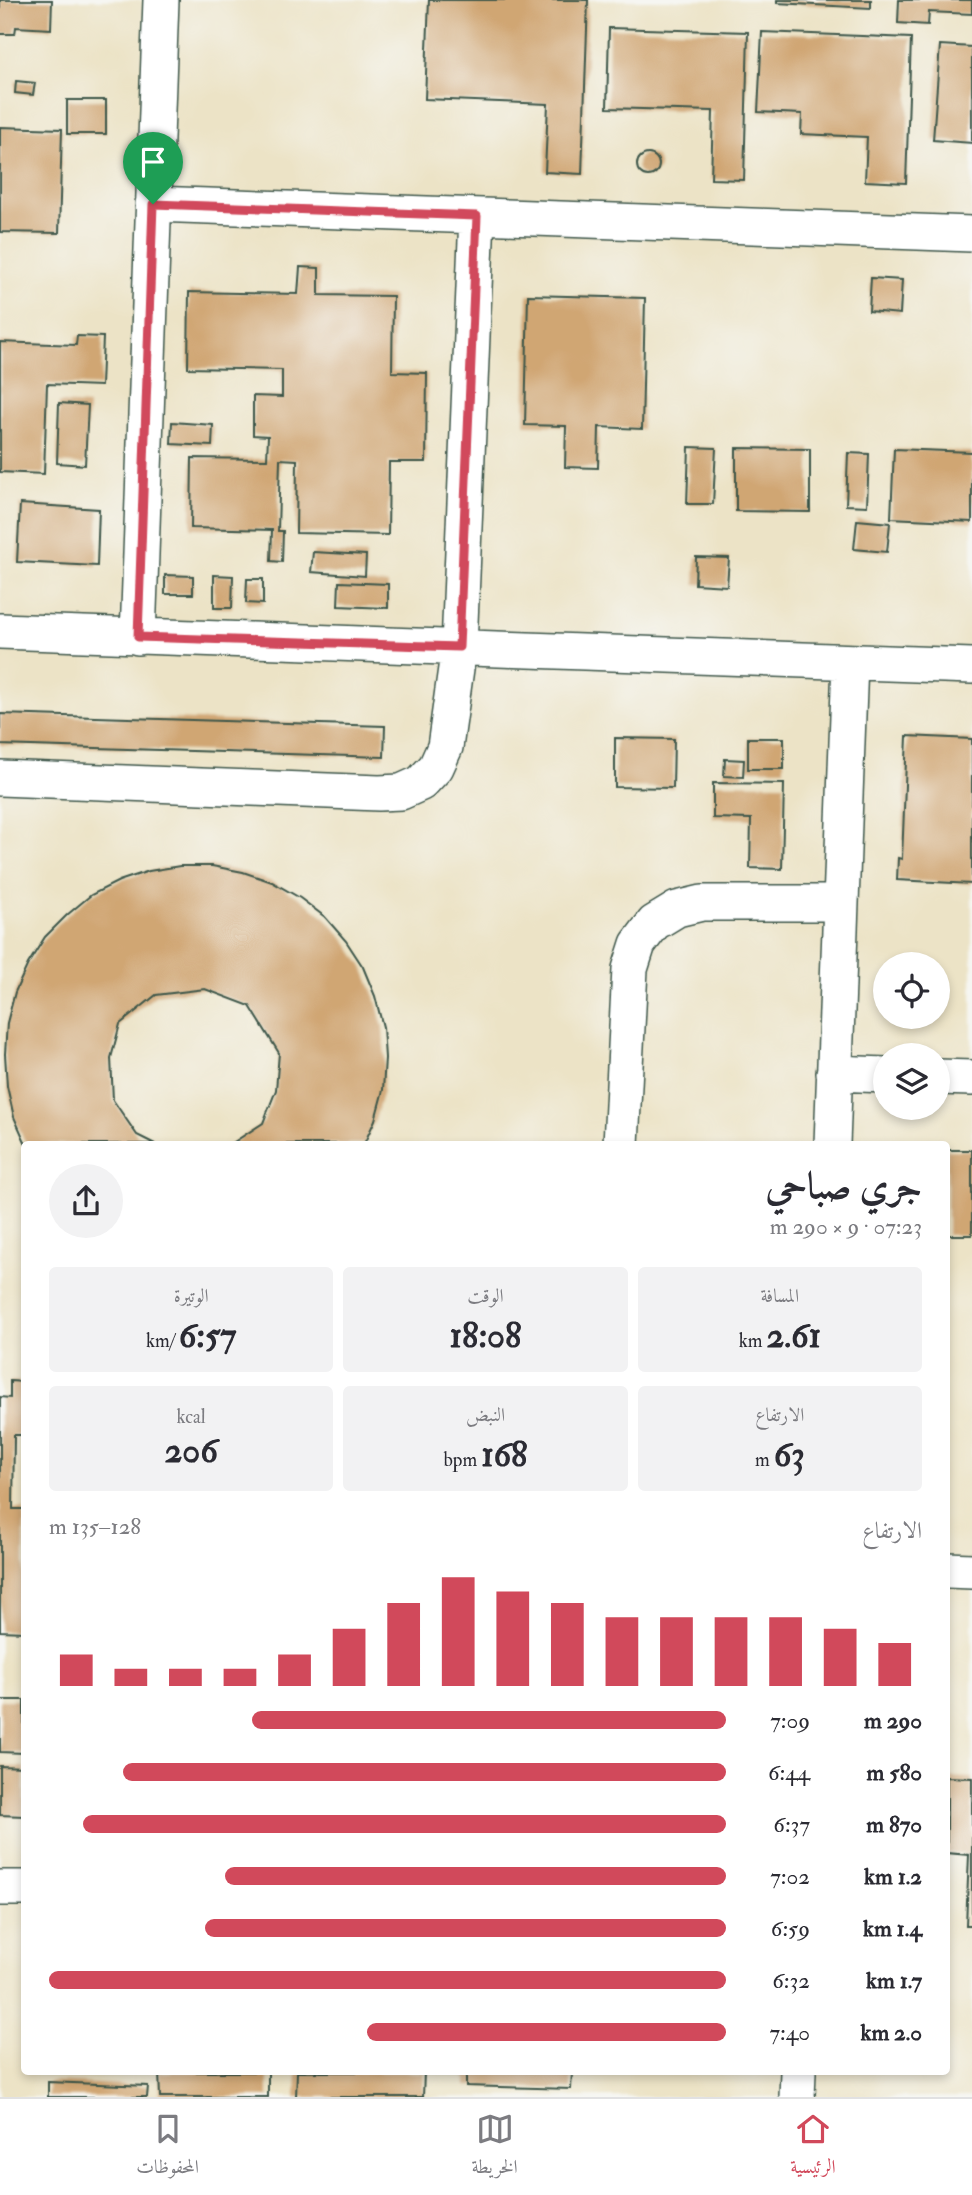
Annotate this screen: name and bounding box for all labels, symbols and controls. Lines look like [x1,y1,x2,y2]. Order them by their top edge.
pin [123,132,183,204]
icon: arrive [134,143,172,181]
map controls [873,952,950,1120]
button: locate [873,952,950,1029]
button: layers [873,1043,950,1120]
text: جري صباحي [766,1162,922,1210]
button: share [49,1164,123,1238]
text: 07:23 · 9 × 290 m [770,1212,922,1241]
text: الوتيرة [174,1284,209,1308]
text: الوقت [467,1284,504,1308]
text: المسافة [760,1284,799,1308]
text: 6:57 [179,1314,236,1358]
text: 18:08 [450,1314,521,1358]
text: 2.61 [766,1314,821,1358]
text: /km [146,1329,179,1353]
text: km [739,1329,766,1353]
text: النبض [466,1403,505,1427]
text: الارتفاع [755,1403,804,1427]
text: kcal [177,1405,206,1429]
text: 206 [165,1429,218,1473]
text: 168 [481,1433,528,1477]
text: 63 [774,1433,805,1477]
text: bpm [443,1448,481,1472]
text: m [755,1448,774,1472]
text: 128–135 m [49,1512,141,1541]
text: الارتفاع [862,1516,922,1545]
text: 7:09 [770,1706,810,1735]
text: 290 m [864,1706,922,1735]
text: 6:44 [768,1758,810,1787]
text: 580 m [867,1758,922,1787]
text: 6:37 [773,1810,810,1839]
text: 870 m [866,1810,922,1839]
text: 7:02 [770,1862,810,1891]
text: 1.2 km [864,1862,922,1891]
text: 6:59 [771,1914,810,1943]
text: 1.4 km [863,1914,922,1943]
text: 6:32 [772,1966,810,1995]
text: 1.7 km [866,1966,922,1995]
text: 7:40 [770,2018,810,2047]
text: 2.0 km [860,2018,922,2047]
tab: المحفوظات [136,2110,199,2185]
tab: الخريطة [471,2110,518,2185]
tab: الرئيسية [790,2110,836,2185]

